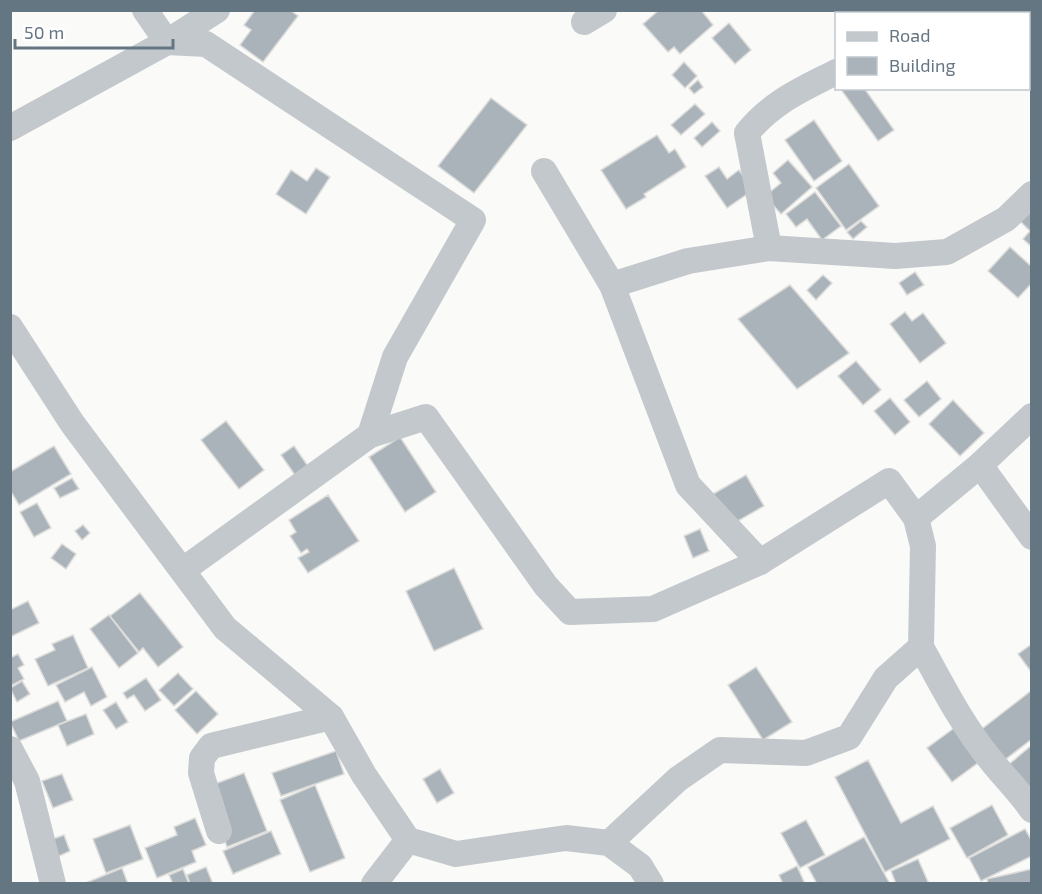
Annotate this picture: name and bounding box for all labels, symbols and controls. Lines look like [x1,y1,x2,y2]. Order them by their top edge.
scale bar [15,12,172,50]
legend [835,12,1030,90]
text: 50 m [24,21,64,43]
text: Road [889,24,930,46]
text: Building [889,54,956,76]

